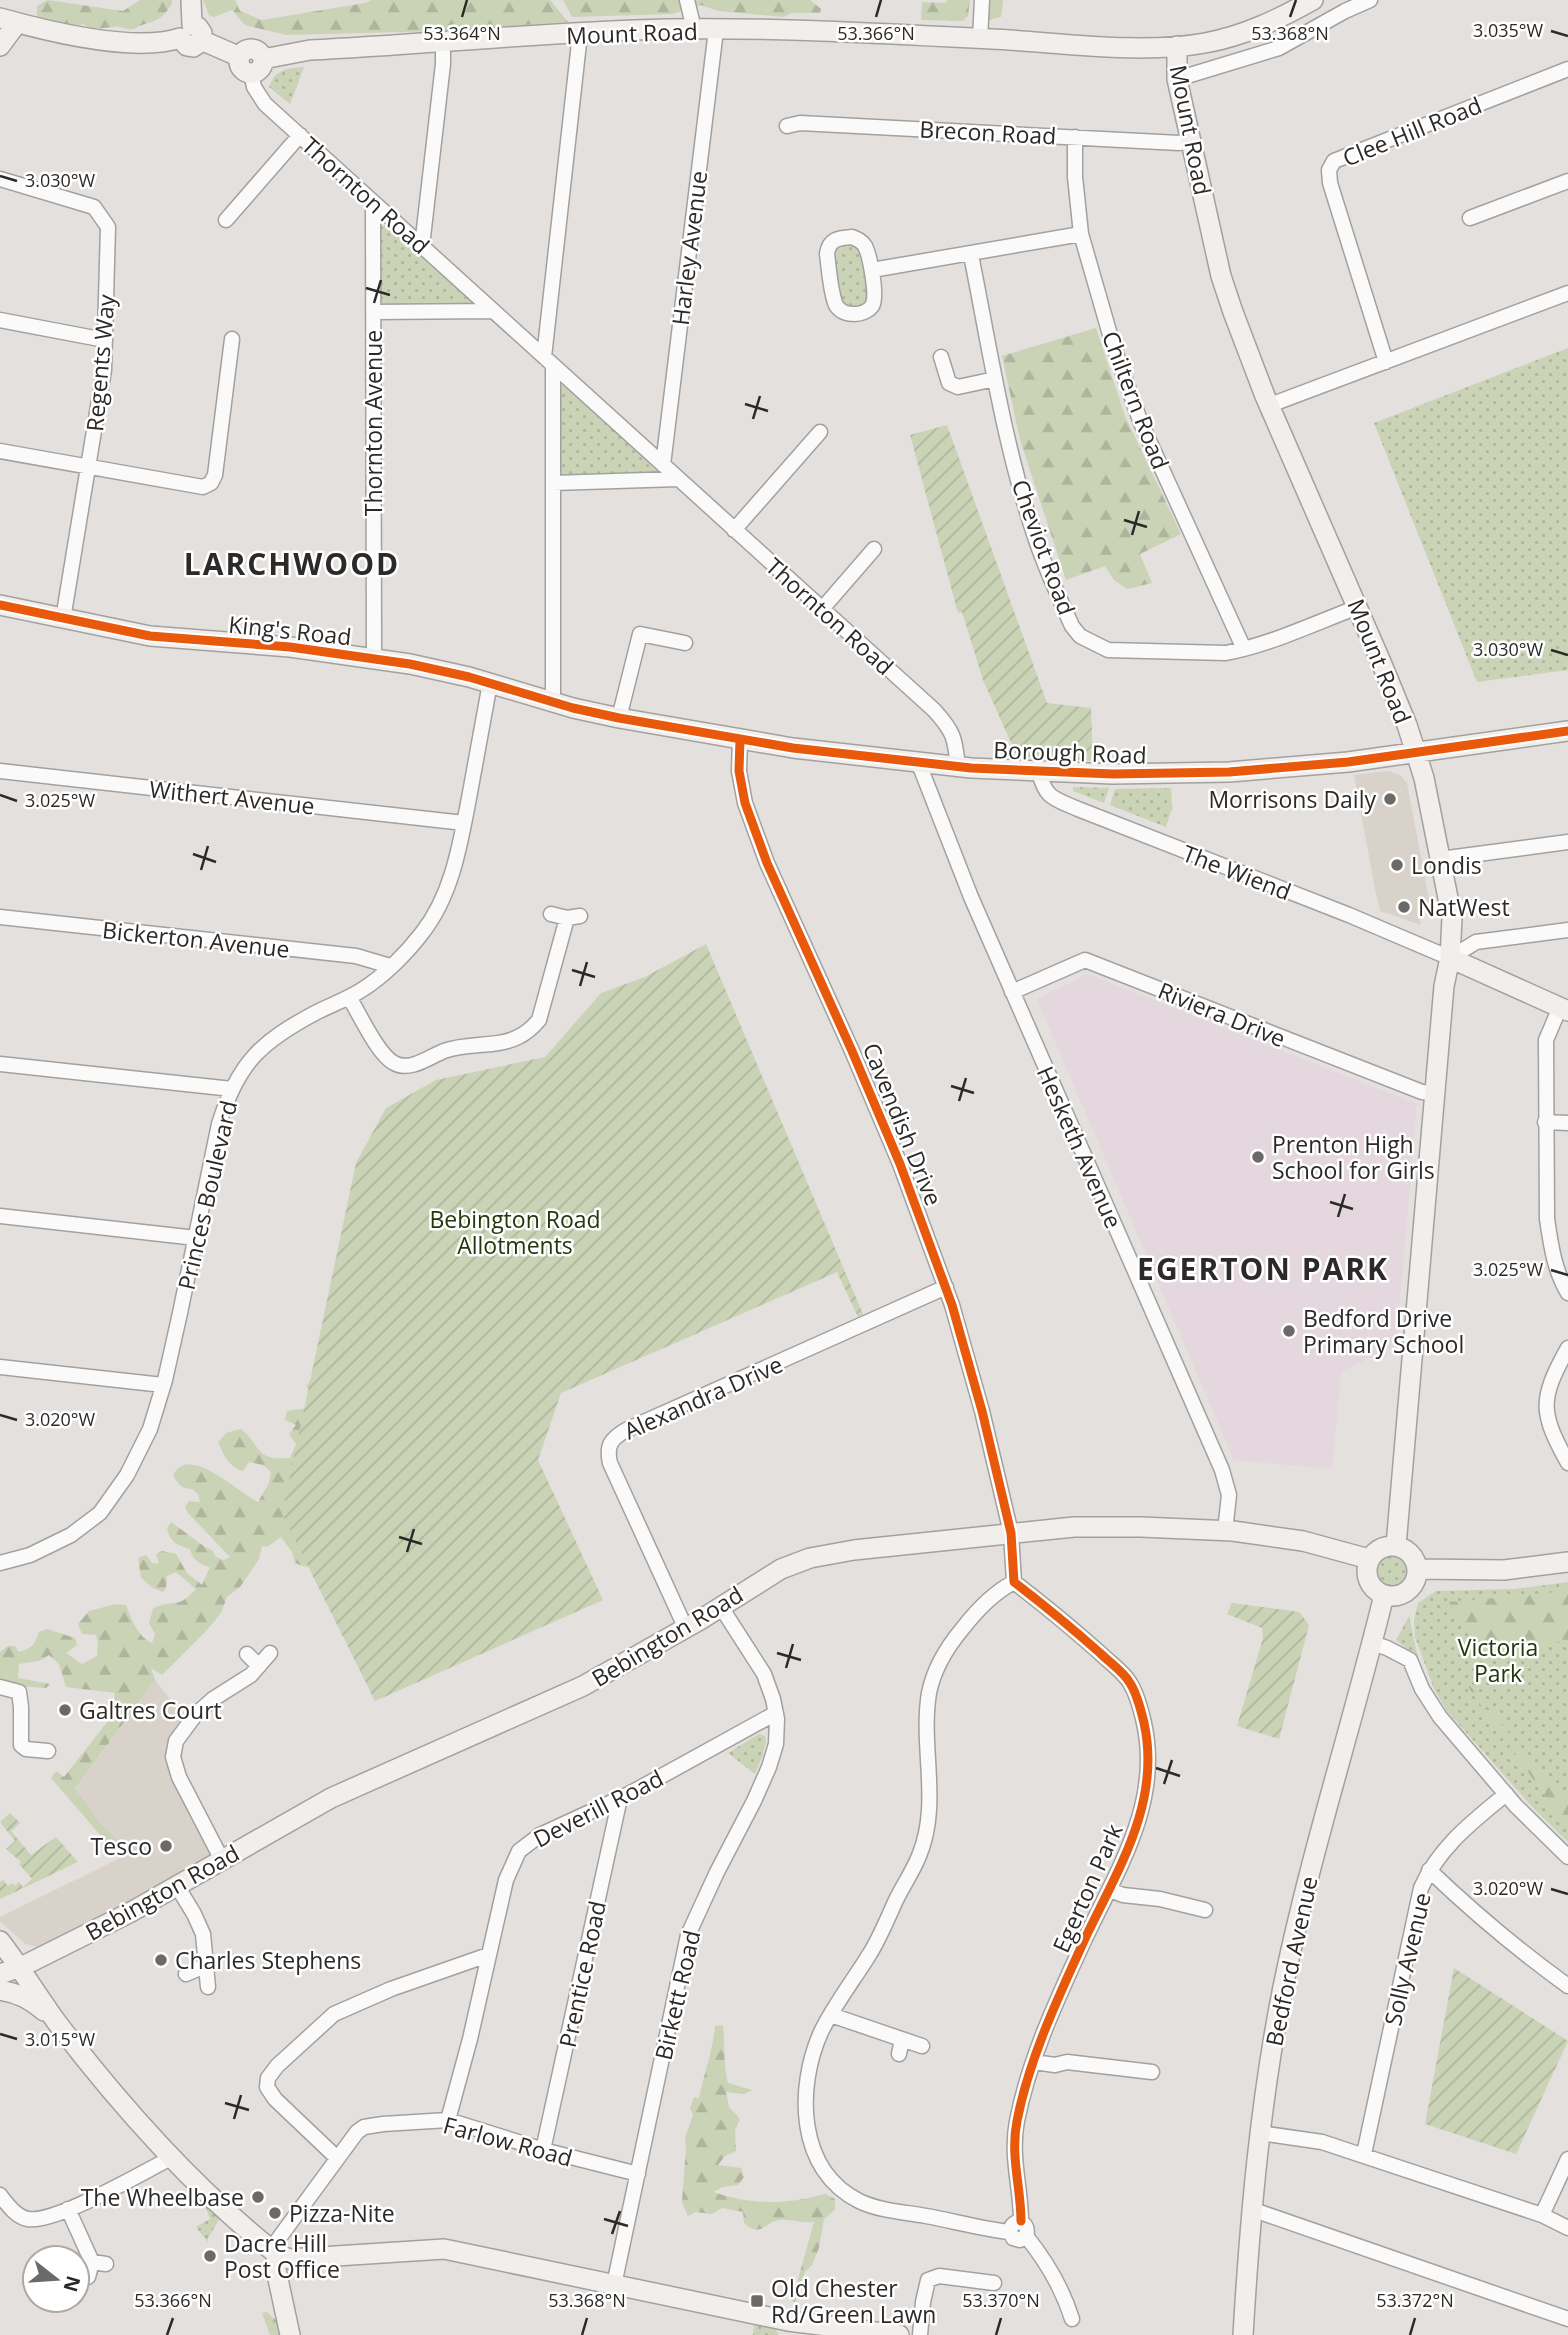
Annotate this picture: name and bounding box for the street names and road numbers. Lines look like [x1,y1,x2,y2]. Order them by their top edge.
street label: Mount Road [566,15,698,51]
street label: Mount Road [1163,62,1219,198]
street label: Clee Hill Road [1338,89,1486,173]
street label: Brecon Road [919,112,1057,152]
street label: Thornton Road [295,129,437,261]
street label: Harley Avenue [664,169,714,327]
street label: Regents Way [78,293,122,433]
street label: Chiltern Road [1095,326,1177,474]
street label: Thornton Avenue [357,330,389,516]
street label: Cheviot Road [1005,475,1083,619]
street label: Thornton Road [759,550,901,682]
street label: Mount Road [1340,594,1420,728]
street label: King's Road [227,608,353,652]
street label: Borough Road [993,733,1147,771]
street label: Withert Avenue [148,772,316,822]
street label: The Wiend [1178,837,1296,907]
street label: Bickerton Avenue [101,913,291,965]
street label: Riviera Drive [1154,974,1290,1054]
street label: Cavendish Drive [856,1038,950,1210]
street label: Hesketh Avenue [1030,1061,1130,1233]
street label: Princes Boulevard [170,1097,244,1293]
street label: Alexandra Drive [619,1348,787,1446]
street label: Bebington Road [585,1578,749,1694]
street label: Deverill Road [528,1762,668,1854]
street label: Egerton Park [1044,1819,1130,1957]
street label: Bebington Road [79,1836,245,1948]
street label: Bedford Avenue [1257,1873,1325,2049]
street label: Solly Avenue [1376,1889,1438,2029]
street label: Prentice Road [551,1898,613,2050]
street label: Birkett Road [647,1927,707,2063]
street label: Farlow Road [440,2108,576,2174]

